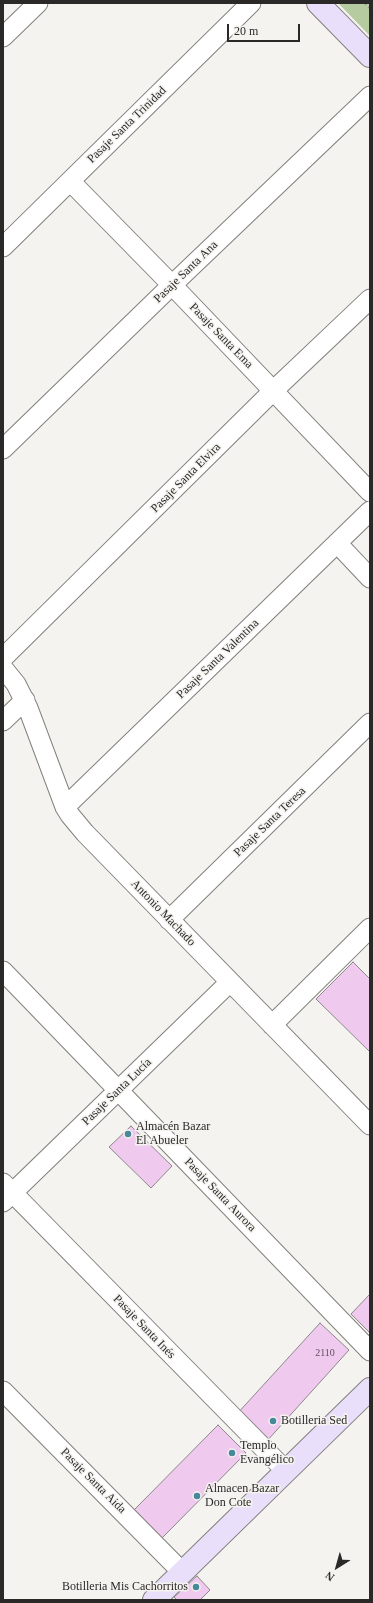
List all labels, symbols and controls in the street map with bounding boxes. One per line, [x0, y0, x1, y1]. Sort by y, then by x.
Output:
scale bar [229, 16, 302, 42]
text: 20 m [234, 24, 258, 38]
street label: Pasaje Santa Trinidad [85, 84, 169, 166]
street label: Pasaje Santa Ana [151, 238, 221, 306]
street label: Pasaje Santa Ema [186, 300, 256, 372]
street label: Pasaje Santa Elvira [148, 440, 224, 516]
street label: Pasaje Santa Valentina [174, 616, 262, 702]
street label: Pasaje Santa Teresa [231, 784, 309, 860]
street label: Antonio Machado [128, 877, 198, 949]
street label: Pasaje Santa Lucía [79, 1055, 155, 1129]
place label: Almacén Bazar El Abueler [136, 1120, 210, 1148]
marker: Almacén Bazar El Abueler [123, 1129, 133, 1139]
street label: Pasaje Santa Aurora [181, 1155, 259, 1235]
street label: Pasaje Santa Inés [110, 1292, 178, 1362]
house number: 2110 [315, 1347, 335, 1359]
place label: Botilleria Sed [281, 1414, 347, 1428]
marker: Botilleria Sed [268, 1416, 278, 1426]
place label: Templo Evangélico [240, 1439, 294, 1467]
street label: Pasaje Santa Aida [57, 1445, 129, 1517]
marker: Templo Evangélico [227, 1448, 237, 1458]
place label: Almacen Bazar Don Cote [205, 1482, 279, 1510]
marker: Almacen Bazar Don Cote [192, 1491, 202, 1501]
north arrow [317, 1547, 357, 1587]
text: N [323, 1569, 337, 1584]
place label: Botilleria Mis Cachorritos [62, 1580, 188, 1594]
marker: Botilleria Mis Cachorritos [191, 1582, 201, 1592]

